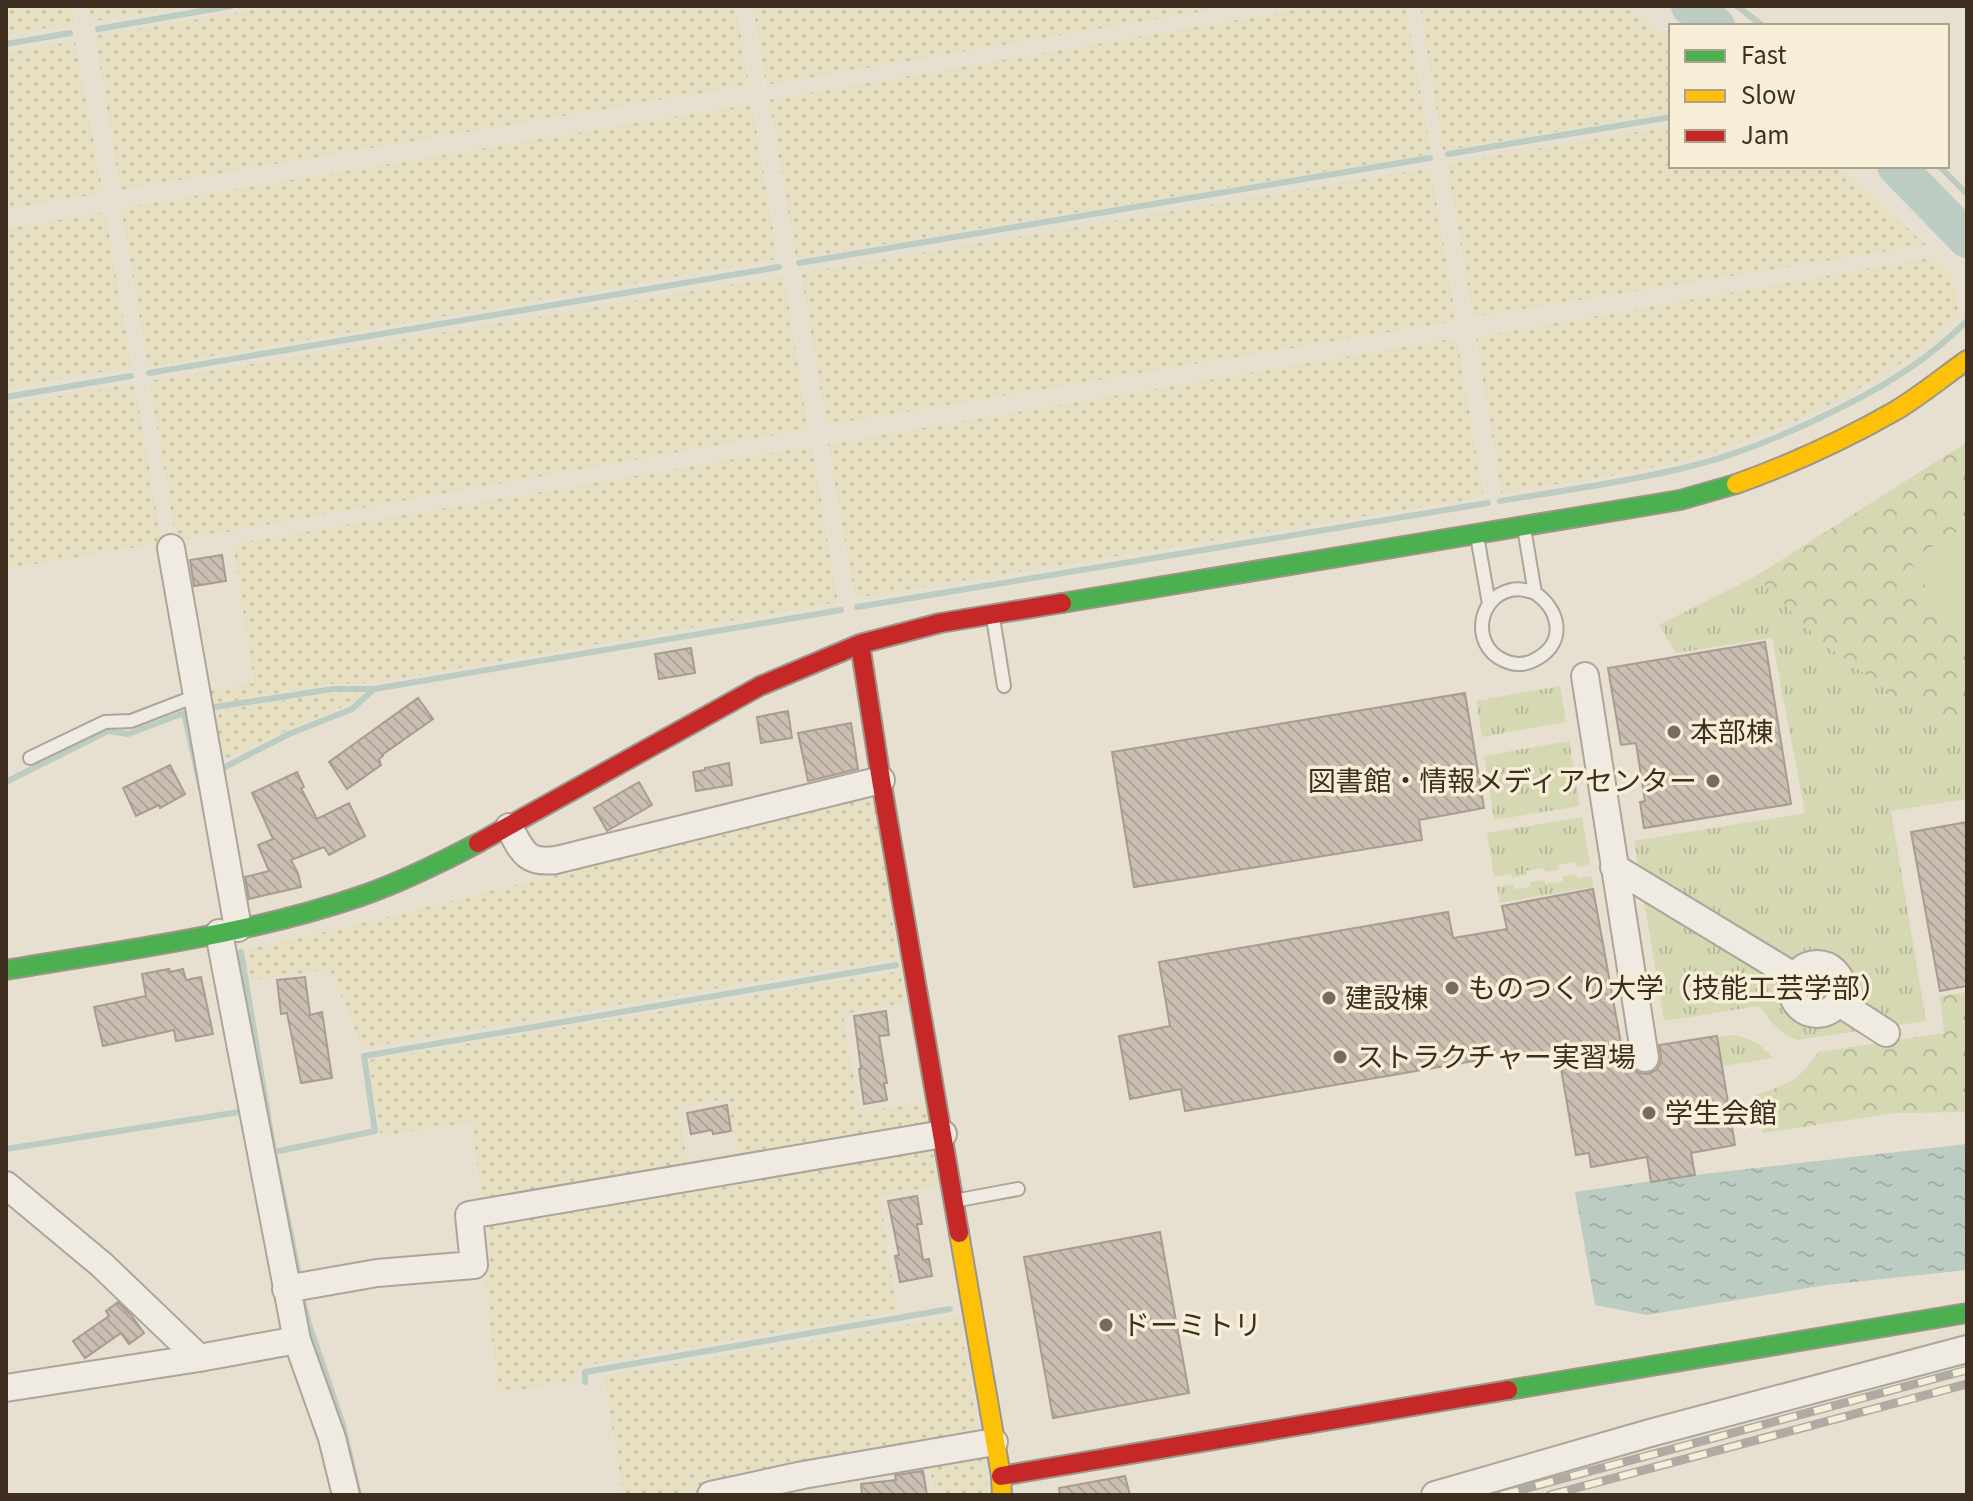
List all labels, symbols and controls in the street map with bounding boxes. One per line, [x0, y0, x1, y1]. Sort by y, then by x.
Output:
legend [1669, 24, 1949, 168]
text: Fast [1741, 36, 1786, 71]
text: Slow [1741, 76, 1796, 111]
text: Jam [1741, 116, 1790, 151]
place label: 本部棟 [1690, 710, 1774, 750]
marker: 本部棟 [1665, 723, 1683, 741]
place label: 図書館・情報メディアセンター [1308, 759, 1697, 799]
marker: 図書館・情報メディアセンター [1704, 772, 1722, 790]
place label: ものつくり大学（技能工芸学部） [1468, 966, 1888, 1006]
place label: 建設棟 [1345, 976, 1429, 1016]
marker: ものつくり大学（技能工芸学部） [1443, 979, 1461, 997]
marker: 建設棟 [1320, 989, 1338, 1007]
place label: ストラクチャー実習場 [1356, 1035, 1636, 1075]
marker: ストラクチャー実習場 [1331, 1048, 1349, 1066]
place label: 学生会館 [1665, 1091, 1777, 1131]
marker: 学生会館 [1640, 1104, 1658, 1122]
place label: ドーミトリ [1122, 1303, 1262, 1343]
marker: ドーミトリ [1097, 1316, 1115, 1334]

